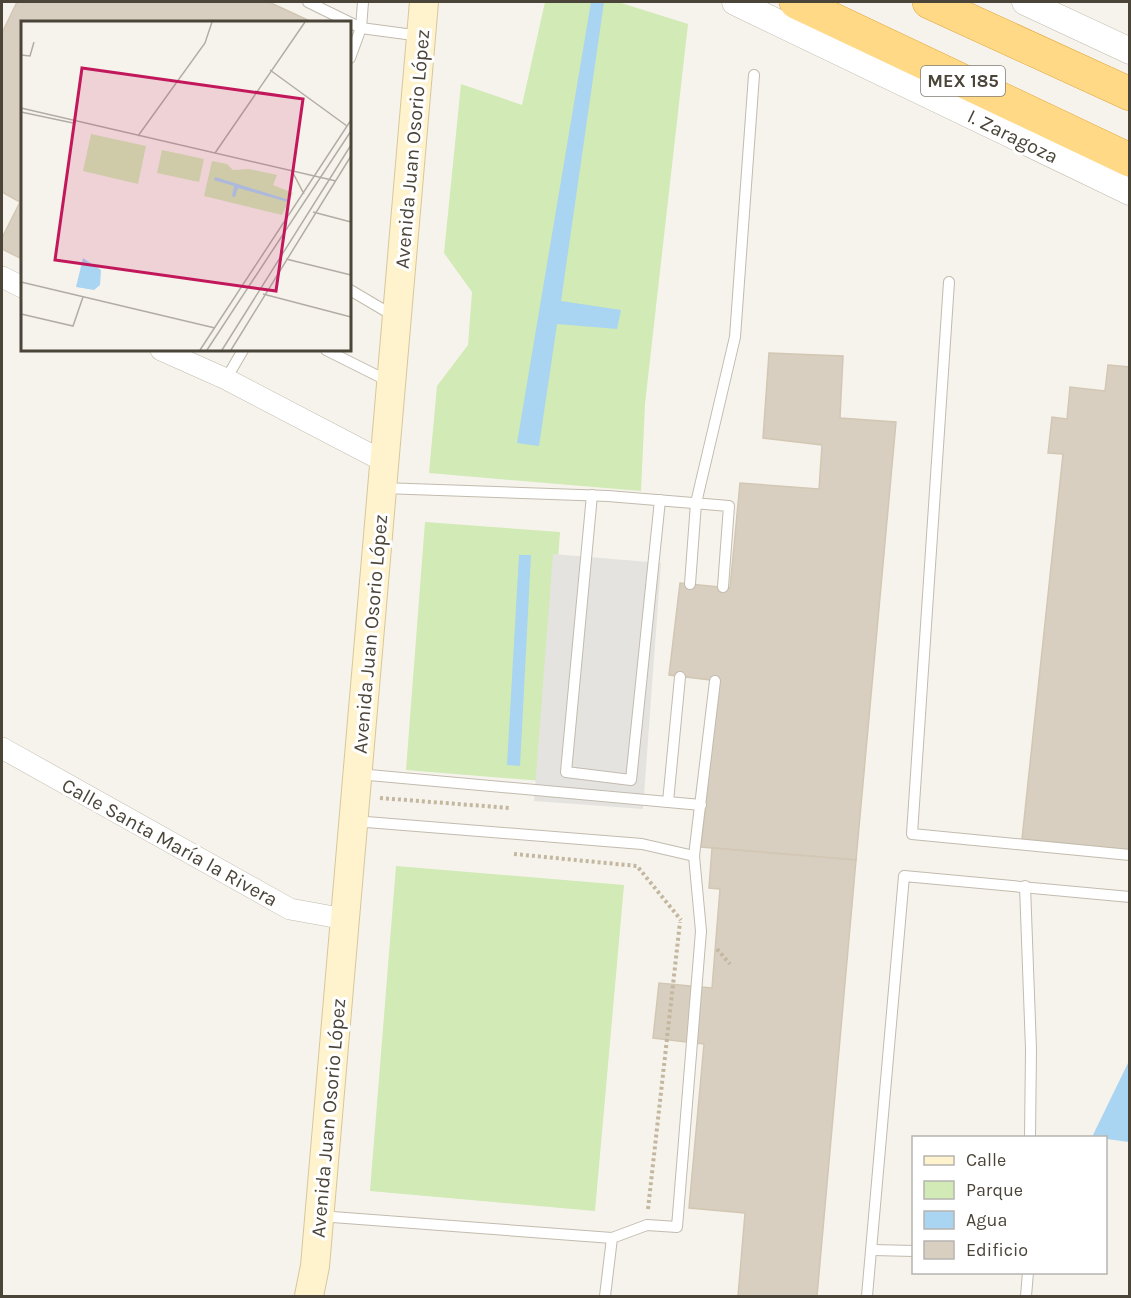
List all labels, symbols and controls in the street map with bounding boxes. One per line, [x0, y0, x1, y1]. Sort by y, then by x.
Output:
inset map [21, 21, 351, 351]
street label: Avenida Juan Osorio López [391, 29, 434, 270]
road number: MEX 185 [921, 66, 1005, 96]
street label: I. Zaragoza [964, 105, 1062, 168]
street label: Avenida Juan Osorio López [349, 514, 392, 755]
street label: Calle Santa María la Rivera [58, 773, 282, 911]
street label: Avenida Juan Osorio López [307, 998, 350, 1239]
legend [912, 1136, 1107, 1274]
text: Calle [966, 1149, 1006, 1171]
text: Parque [966, 1179, 1023, 1201]
text: Agua [966, 1209, 1007, 1231]
text: Edificio [966, 1239, 1028, 1261]

